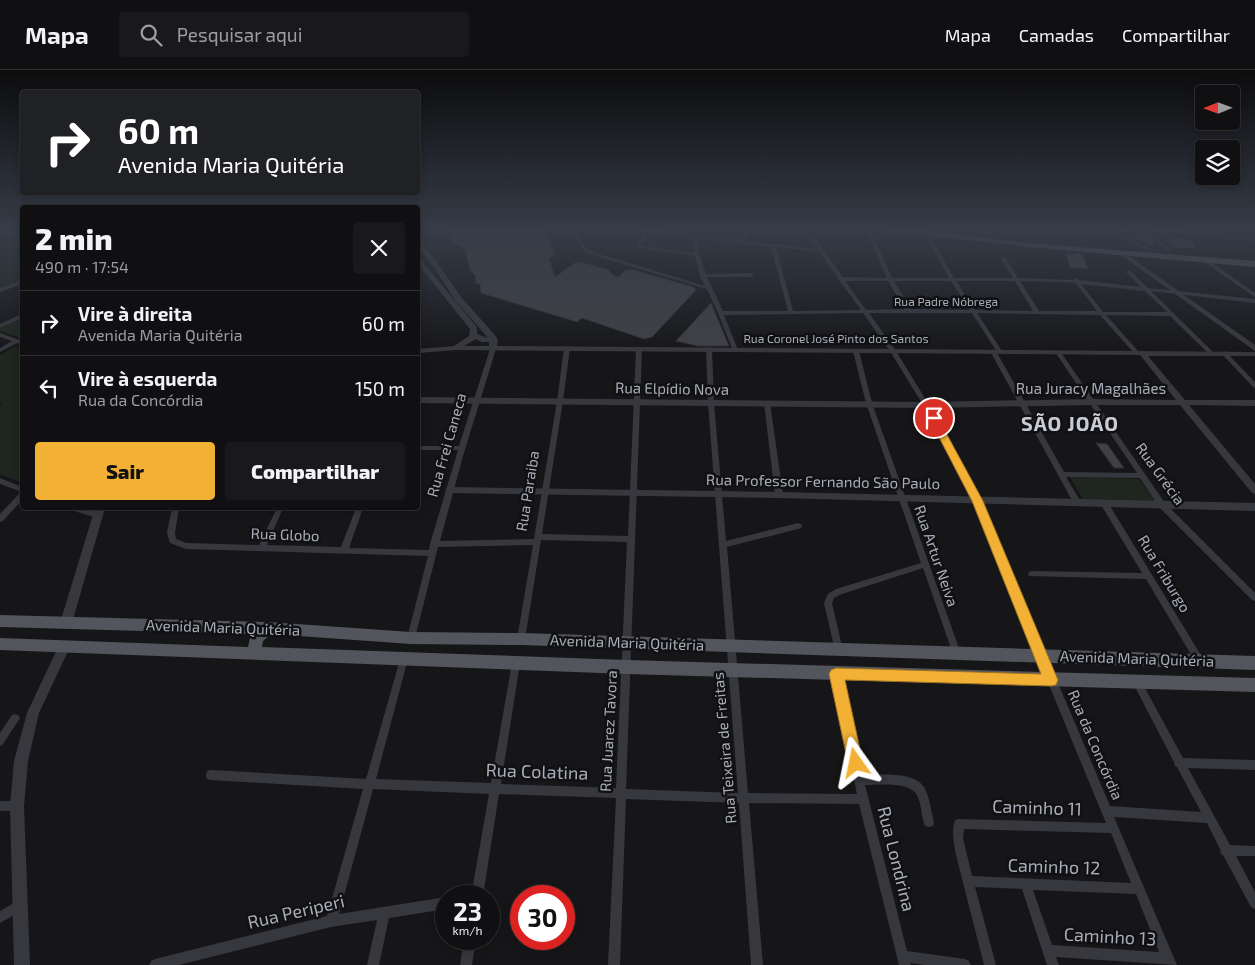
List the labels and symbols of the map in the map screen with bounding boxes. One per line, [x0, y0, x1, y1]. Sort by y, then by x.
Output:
north arrow [1195, 85, 1240, 130]
street label: Rua Padre Nóbrega [894, 294, 998, 308]
street label: Rua Coronel José Pinto dos Santos [743, 331, 929, 345]
street label: Rua Elpídio Nova [615, 378, 729, 398]
street label: Rua Juracy Magalhães [1016, 379, 1166, 397]
street label: Rua Frei Caneca [423, 391, 469, 499]
pin [913, 397, 955, 439]
district label: SÃO JOÃO [1021, 411, 1119, 435]
street label: Rua Grécia [1132, 439, 1189, 508]
street label: Rua Paraiba [512, 449, 542, 532]
street label: Rua Professor Fernando São Paulo [706, 470, 940, 492]
street label: Rua Artur Neiva [911, 503, 963, 609]
street label: Rua Globo [250, 524, 320, 544]
street label: Rua Friburgo [1135, 532, 1195, 615]
street label: Avenida Maria Quitéria [146, 615, 300, 640]
street label: Avenida Maria Quitéria [550, 630, 704, 655]
street label: Avenida Maria Quitéria [1060, 646, 1214, 671]
street label: Rua Juarez Tavora [596, 670, 620, 792]
street label: Rua Teixeira de Freitas [708, 672, 740, 825]
street label: Rua da Concórdia [1065, 687, 1127, 802]
position arrow [829, 736, 881, 788]
street label: Rua Colatina [485, 758, 589, 784]
street label: Caminho 11 [992, 794, 1082, 820]
street label: Rua Londrina [873, 804, 921, 914]
street label: Caminho 12 [1007, 853, 1101, 879]
speed limit sign: 30 [510, 885, 575, 950]
street label: Rua Periperi [245, 889, 346, 933]
street label: Caminho 13 [1063, 923, 1157, 949]

